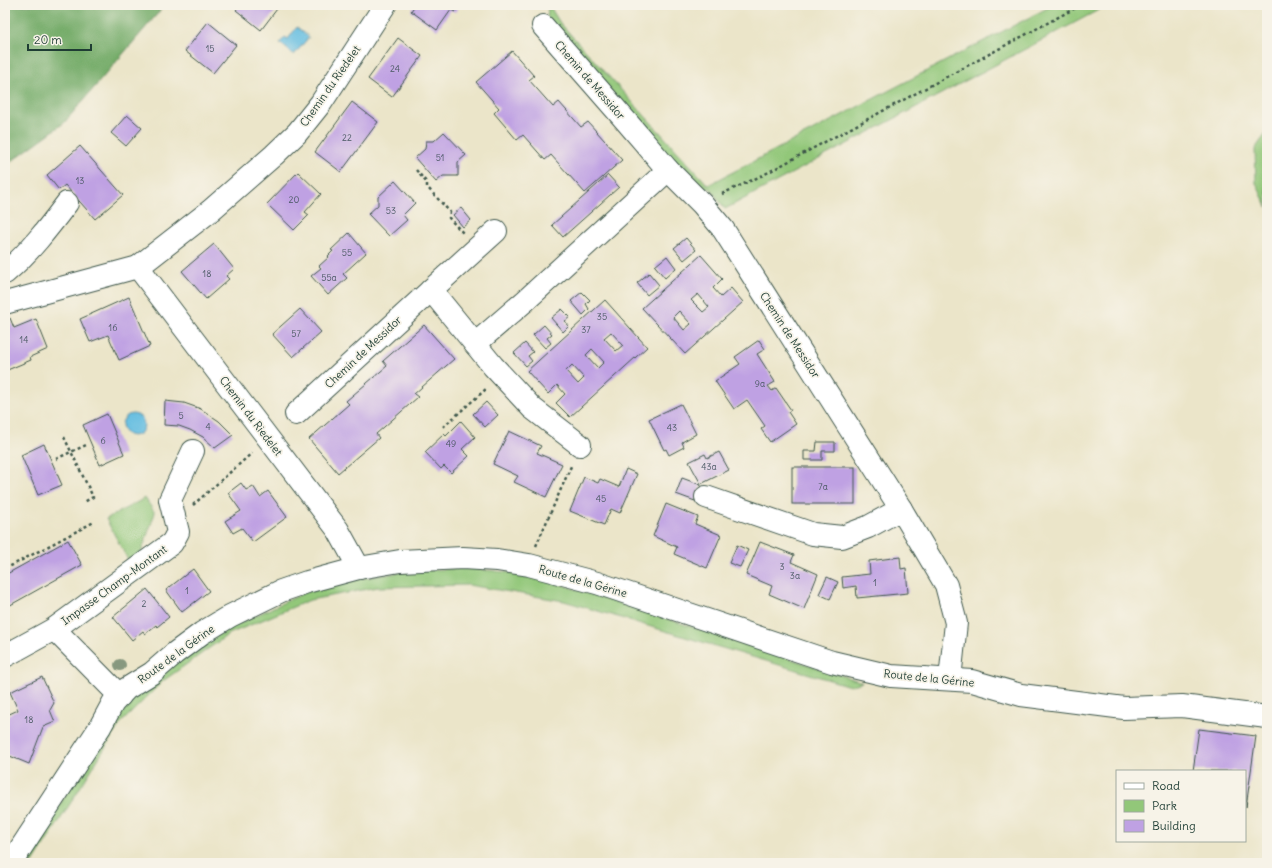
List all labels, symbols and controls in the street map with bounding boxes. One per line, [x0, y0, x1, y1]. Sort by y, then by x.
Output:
scale bar [28, 26, 91, 52]
text: 20 m [34, 32, 62, 47]
street label: Chemin de Messidor [552, 38, 628, 123]
street label: Chemin du Riedelet [297, 42, 363, 129]
house number: 15 [206, 43, 214, 54]
house number: 24 [390, 63, 400, 74]
house number: 22 [342, 132, 352, 143]
house number: 51 [436, 152, 444, 163]
house number: 13 [76, 175, 84, 186]
house number: 20 [289, 194, 300, 205]
house number: 53 [386, 205, 396, 216]
house number: 55 [342, 247, 352, 258]
house number: 18 [203, 268, 211, 279]
house number: 55a [321, 272, 337, 283]
street label: Chemin de Messidor [757, 289, 823, 381]
house number: 35 [597, 311, 607, 322]
street label: Chemin de Messidor [322, 312, 405, 391]
house number: 16 [109, 322, 117, 333]
house number: 37 [581, 324, 591, 335]
house number: 57 [291, 328, 301, 339]
house number: 14 [20, 334, 28, 345]
street label: Chemin du Riedelet [217, 373, 286, 459]
house number: 9a [755, 378, 765, 389]
house number: 5 [178, 410, 184, 421]
house number: 4 [205, 421, 211, 432]
house number: 43 [667, 422, 677, 433]
house number: 6 [100, 435, 106, 446]
house number: 49 [446, 438, 456, 449]
house number: 43a [701, 461, 717, 472]
house number: 7a [818, 481, 828, 492]
house number: 45 [596, 493, 606, 504]
street label: Impasse Champ-Montant [58, 542, 170, 628]
house number: 3 [779, 561, 785, 572]
street label: Route de la Gérine [537, 562, 629, 600]
house number: 3a [790, 570, 800, 581]
house number: 1 [873, 577, 877, 588]
house number: 1 [185, 585, 189, 596]
house number: 2 [142, 598, 147, 609]
street label: Route de la Gérine [135, 622, 217, 686]
street label: Route de la Gérine [883, 666, 975, 690]
house number: 18 [25, 714, 33, 725]
legend [1116, 770, 1246, 842]
text: Road [1152, 778, 1180, 793]
text: Park [1152, 798, 1177, 813]
text: Building [1152, 818, 1196, 833]

